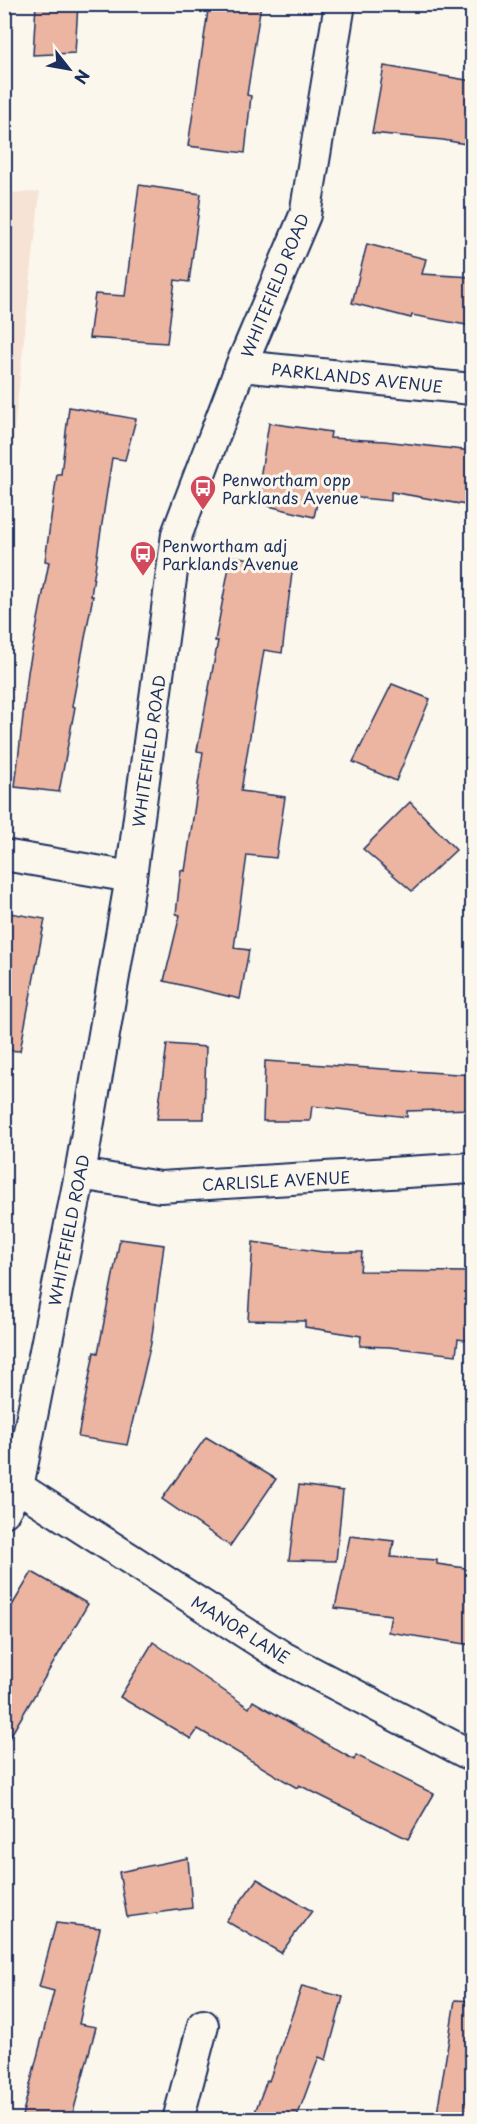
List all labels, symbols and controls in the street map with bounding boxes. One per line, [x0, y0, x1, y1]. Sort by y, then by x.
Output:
north arrow [39, 39, 99, 99]
text: N [69, 66, 96, 89]
street label: WHITEFIELD ROAD [234, 209, 314, 361]
street label: PARKLANDS AVENUE [270, 356, 444, 398]
place label: Penwortham opp Parklands Avenue [222, 467, 359, 509]
bus stop icon: Penwortham opp Parklands Avenue [188, 473, 218, 511]
place label: Penwortham adj Parklands Avenue [162, 533, 299, 575]
bus stop icon: Penwortham adj Parklands Avenue [128, 539, 158, 577]
street label: WHITEFIELD ROAD [125, 673, 171, 829]
street label: WHITEFIELD ROAD [42, 1152, 94, 1308]
street label: CARLISLE AVENUE [201, 1164, 351, 1196]
street label: MANOR LANE [187, 1589, 295, 1669]

